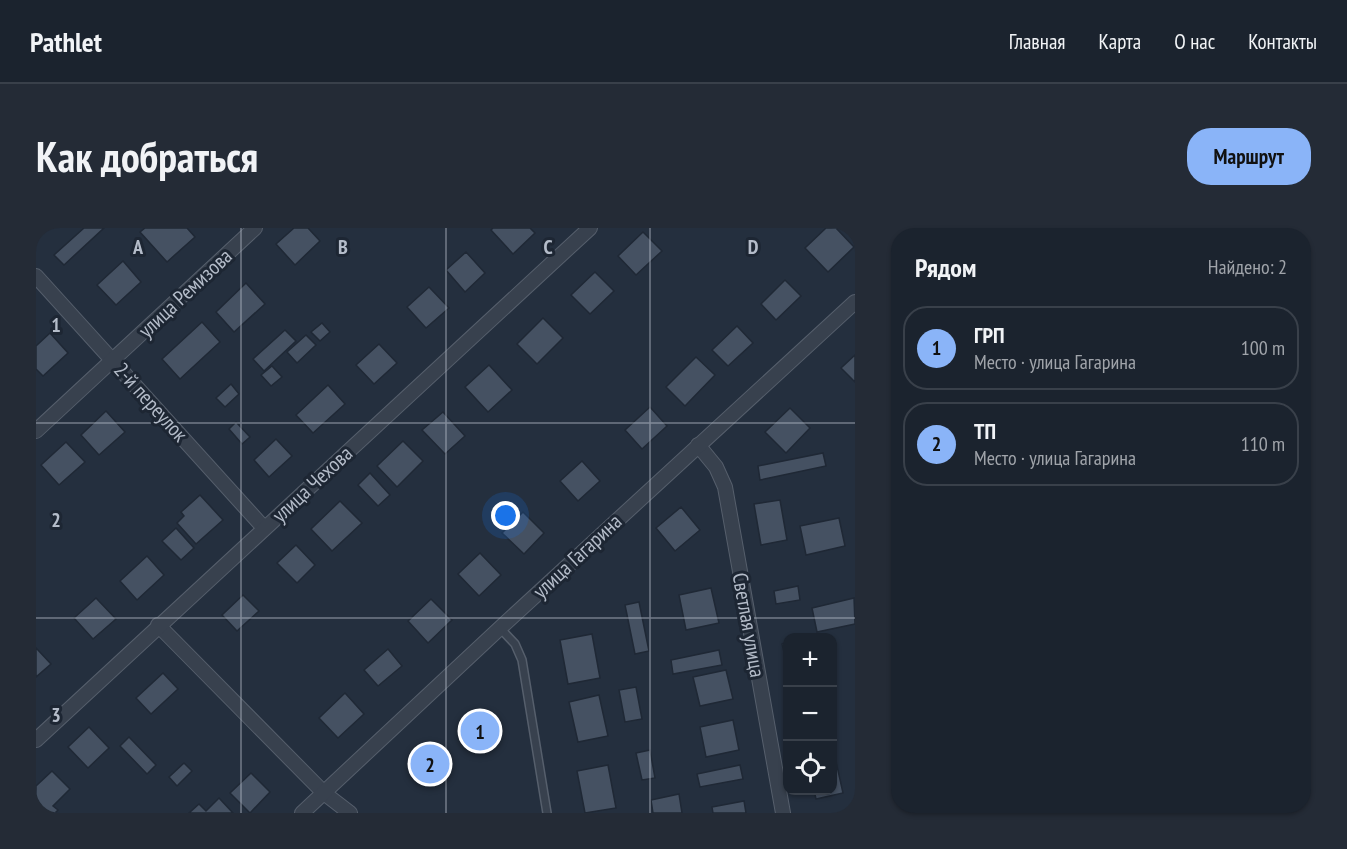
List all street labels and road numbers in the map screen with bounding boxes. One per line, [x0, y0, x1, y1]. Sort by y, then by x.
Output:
street label: улица Ремизова [132, 243, 238, 343]
street label: 2-й переулок [108, 357, 194, 447]
street label: улица Чехова [266, 440, 358, 528]
street label: улица Гагарина [527, 508, 627, 604]
street label: Светлая улица [727, 571, 771, 679]

